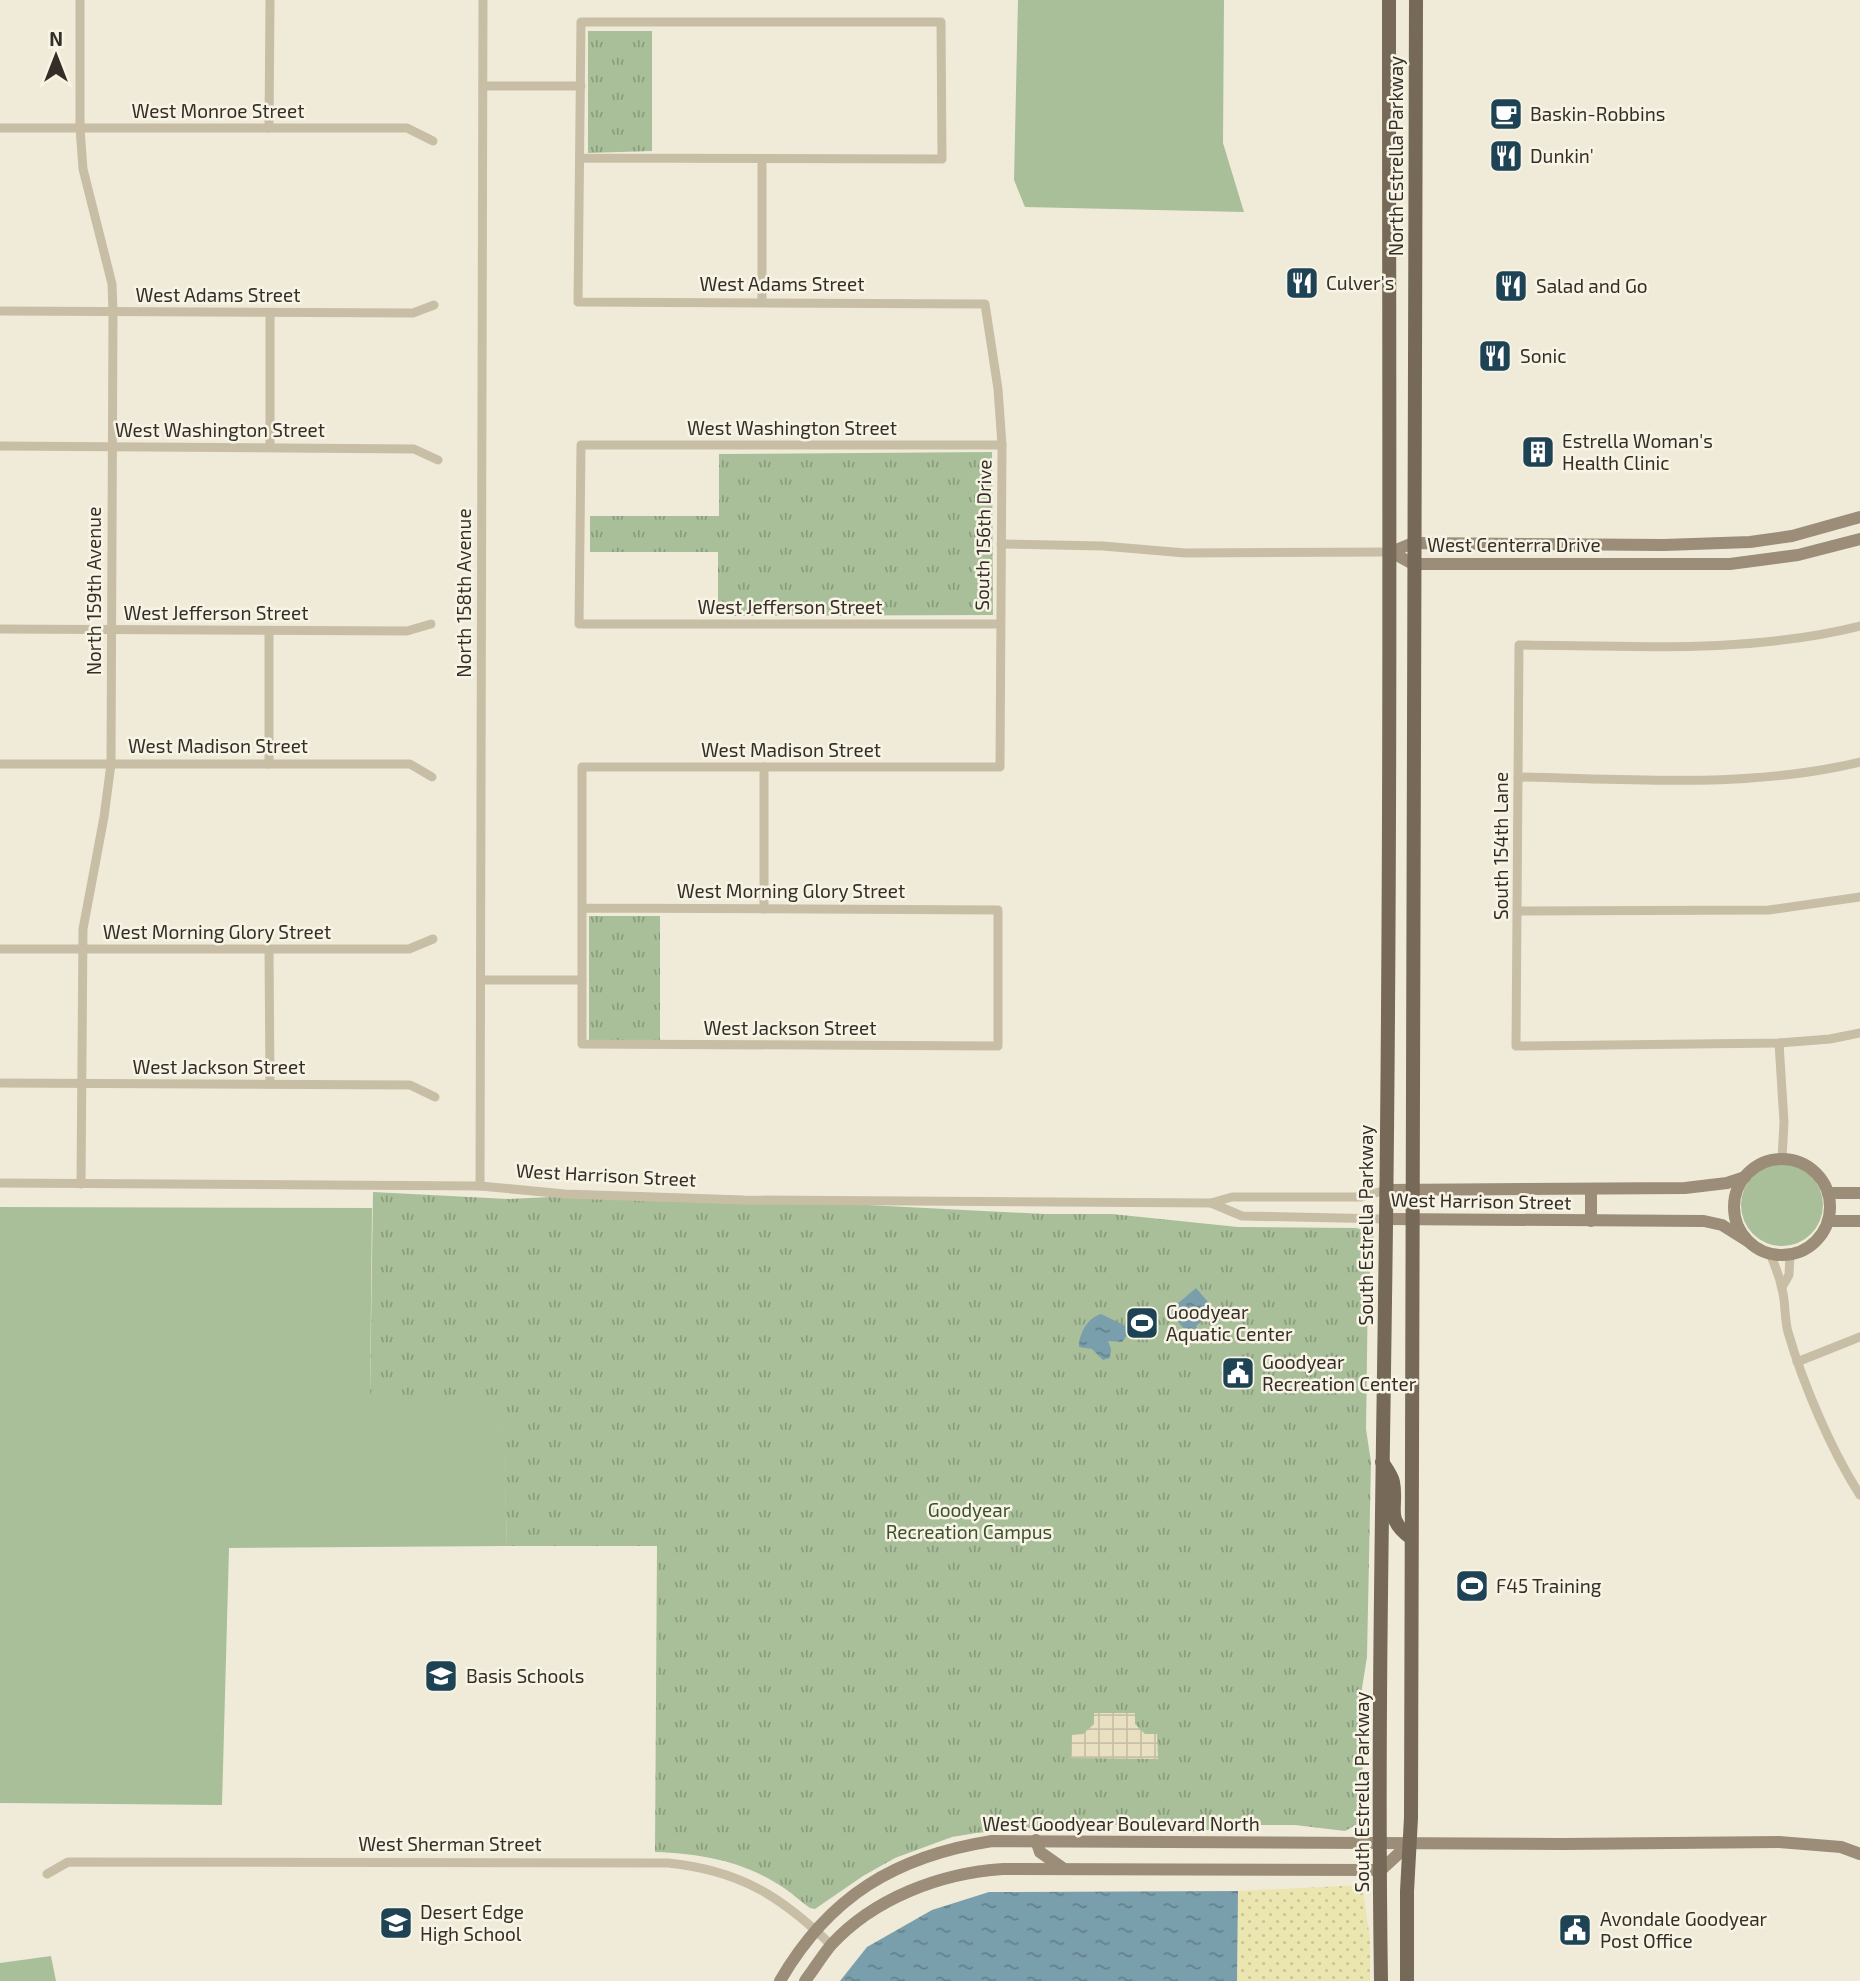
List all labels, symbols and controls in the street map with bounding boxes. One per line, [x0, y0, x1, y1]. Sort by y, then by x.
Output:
north arrow [21, 21, 91, 91]
text: N [49, 27, 63, 50]
street label: North Estrella Parkway [1384, 56, 1407, 256]
cafe icon: Baskin-Robbins [1487, 95, 1525, 133]
street label: West Monroe Street [132, 99, 304, 122]
place label: Baskin-Robbins [1530, 102, 1665, 125]
restaurant icon: Dunkin' [1487, 137, 1525, 175]
place label: Dunkin' [1530, 144, 1594, 167]
restaurant icon: Culver's [1283, 264, 1321, 302]
restaurant icon: Salad and Go [1492, 267, 1530, 305]
place label: Culver's [1326, 271, 1394, 294]
street label: West Adams Street [699, 272, 865, 295]
place label: Salad and Go [1536, 274, 1648, 297]
street label: West Adams Street [135, 283, 301, 306]
restaurant icon: Sonic [1476, 337, 1514, 375]
place label: Sonic [1520, 344, 1567, 367]
street label: West Washington Street [687, 416, 897, 439]
street label: West Washington Street [115, 418, 325, 441]
place label: Estrella Woman's Health Clinic [1562, 429, 1713, 474]
building icon: Estrella Woman's Health Clinic [1519, 433, 1557, 471]
street label: South 156th Drive [970, 459, 995, 611]
street label: North 159th Avenue [82, 507, 105, 675]
street label: North 158th Avenue [452, 508, 475, 678]
street label: West Centerra Drive [1427, 533, 1601, 556]
street label: West Jefferson Street [698, 595, 883, 618]
street label: West Jefferson Street [124, 601, 309, 624]
street label: West Madison Street [128, 734, 308, 757]
street label: West Madison Street [701, 738, 881, 761]
street label: South 154th Lane [1489, 772, 1512, 920]
street label: West Morning Glory Street [677, 879, 905, 902]
street label: West Morning Glory Street [103, 920, 331, 943]
street label: West Jackson Street [704, 1016, 877, 1039]
street label: West Jackson Street [133, 1055, 306, 1078]
street label: South Estrella Parkway [1354, 1125, 1377, 1325]
street label: West Harrison Street [515, 1158, 697, 1191]
street label: West Harrison Street [1391, 1187, 1572, 1214]
place label: Goodyear Aquatic Center [1166, 1300, 1293, 1345]
sports icon: Goodyear Aquatic Center [1123, 1304, 1161, 1342]
place label: Goodyear Recreation Center [1262, 1350, 1417, 1395]
public building icon: Goodyear Recreation Center [1219, 1354, 1257, 1392]
park label: Goodyear Recreation Campus [886, 1498, 1052, 1543]
sports icon: F45 Training [1453, 1567, 1491, 1605]
place label: F45 Training [1496, 1574, 1602, 1597]
school or university icon: Basis Schools [422, 1657, 460, 1695]
place label: Basis Schools [466, 1664, 584, 1687]
street label: South Estrella Parkway [1350, 1692, 1373, 1892]
street label: West Goodyear Boulevard North [982, 1812, 1260, 1835]
street label: West Sherman Street [358, 1832, 542, 1855]
place label: Desert Edge High School [420, 1900, 524, 1945]
school or university icon: Desert Edge High School [377, 1904, 415, 1942]
place label: Avondale Goodyear Post Office [1600, 1907, 1768, 1952]
public building icon: Avondale Goodyear Post Office [1556, 1911, 1594, 1949]

